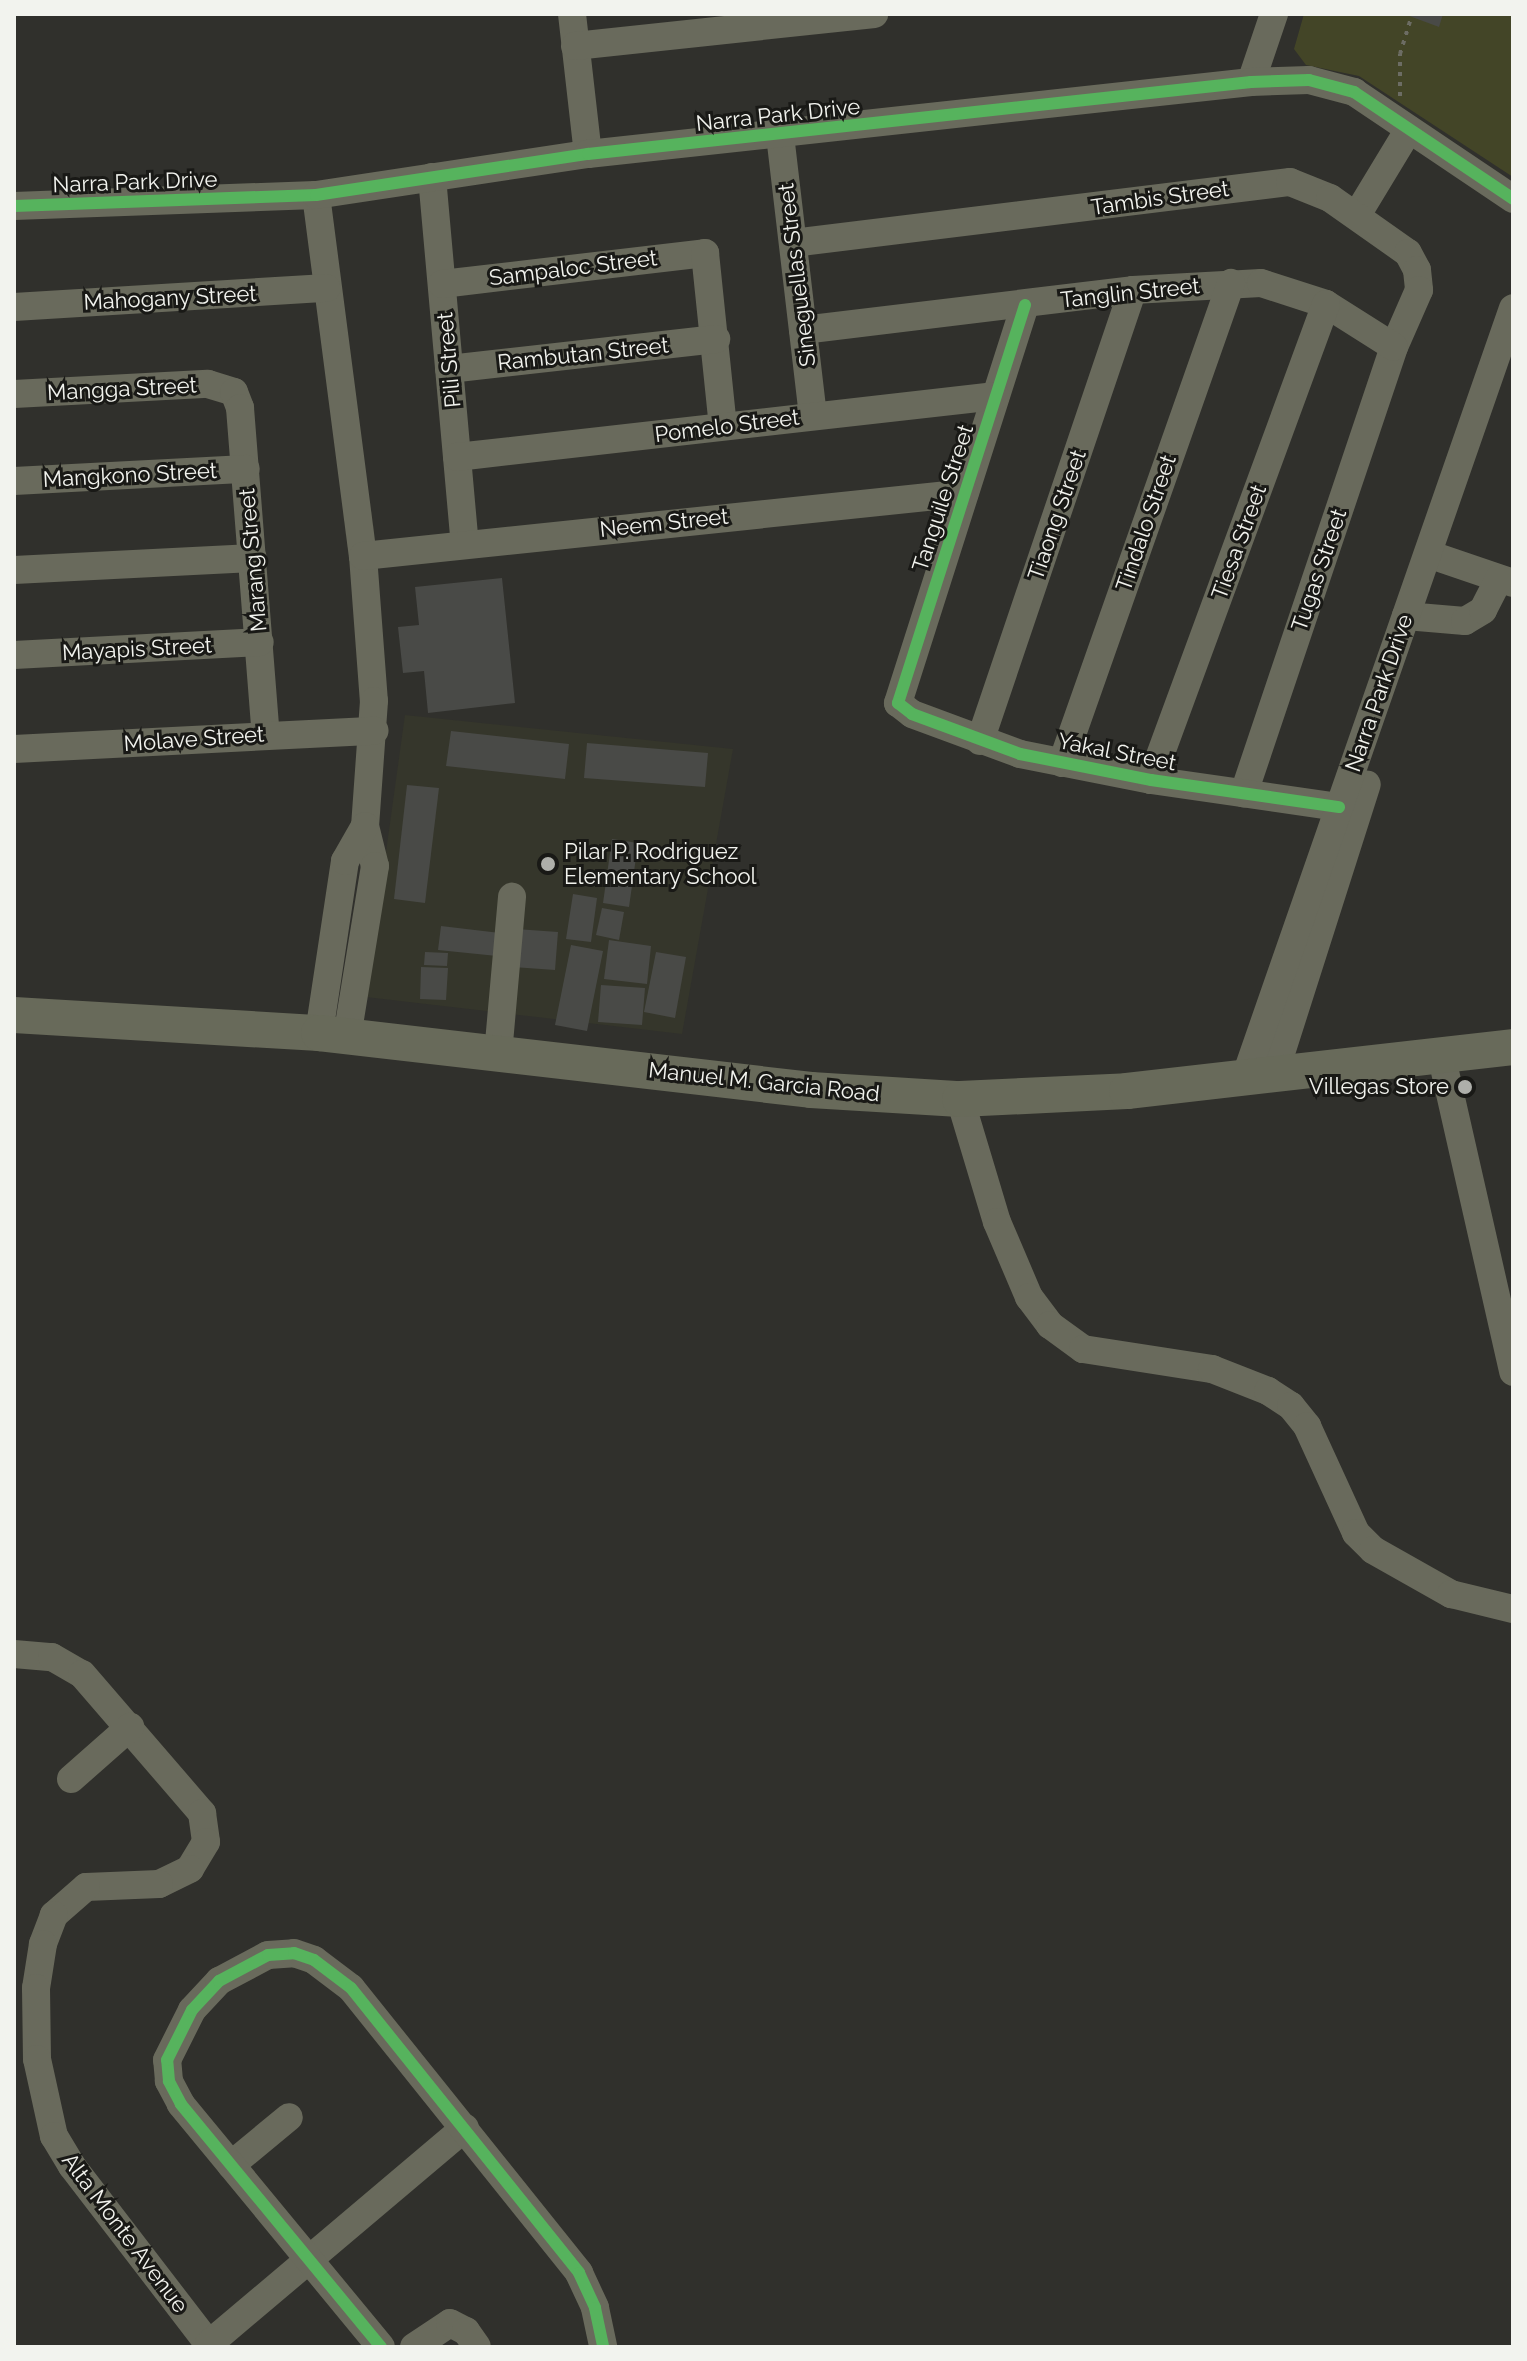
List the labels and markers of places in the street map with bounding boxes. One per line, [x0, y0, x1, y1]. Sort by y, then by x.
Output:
place label: Pilar P. Rodriguez Elementary School [564, 838, 757, 890]
marker: Pilar P. Rodriguez Elementary School [539, 855, 557, 873]
place label: Villegas Store [1309, 1074, 1449, 1100]
marker: Villegas Store [1456, 1078, 1474, 1096]

